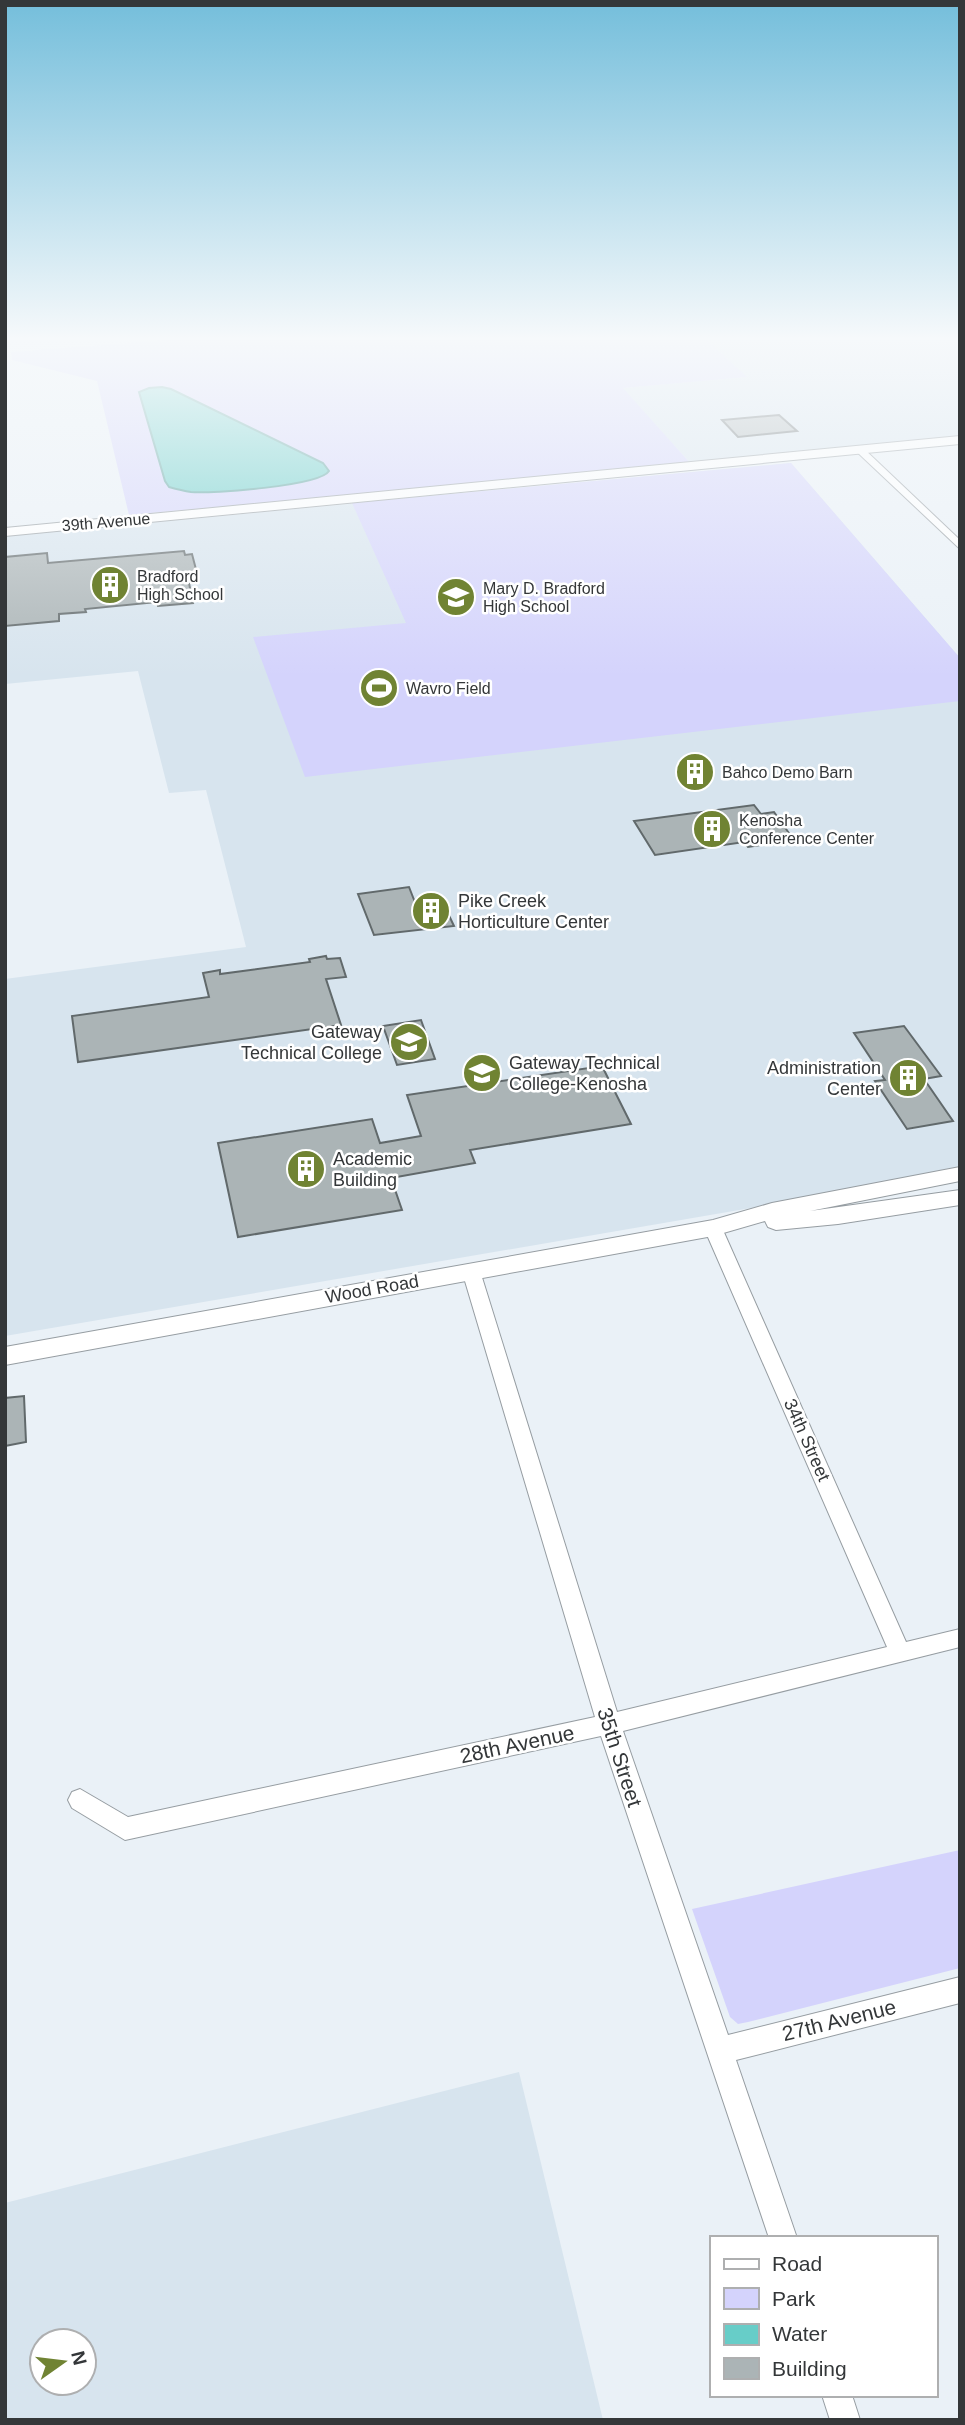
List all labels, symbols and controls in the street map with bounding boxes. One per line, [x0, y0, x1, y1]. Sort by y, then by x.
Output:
street label: 39th Avenue [61, 510, 151, 534]
building icon: Bradford High School [89, 564, 131, 606]
place label: Bradford High School [137, 568, 223, 603]
school or university icon: Mary D. Bradford High School [435, 576, 477, 618]
place label: Mary D. Bradford High School [483, 580, 605, 615]
sports icon: Wavro Field [358, 667, 400, 709]
place label: Wavro Field [406, 680, 491, 697]
building icon: Bahco Demo Barn [674, 751, 716, 793]
place label: Bahco Demo Barn [722, 764, 853, 781]
building icon: Kenosha Conference Center [691, 808, 733, 850]
place label: Kenosha Conference Center [739, 812, 875, 847]
building icon: Pike Creek Horticulture Center [410, 890, 452, 932]
place label: Pike Creek Horticulture Center [458, 891, 609, 932]
school or university icon: Gateway Technical College [388, 1021, 430, 1063]
place label: Gateway Technical College [241, 1022, 382, 1063]
school or university icon: Gateway Technical College-Kenosha [461, 1052, 503, 1094]
place label: Gateway Technical College-Kenosha [509, 1053, 660, 1094]
building icon: Administration Center [887, 1057, 929, 1099]
place label: Administration Center [767, 1058, 881, 1099]
building icon: Academic Building [285, 1148, 327, 1190]
place label: Academic Building [333, 1149, 412, 1190]
street label: Wood Road [324, 1271, 420, 1307]
street label: 34th Street [780, 1396, 834, 1484]
street label: 35th Street [593, 1705, 647, 1810]
street label: 28th Avenue [458, 1721, 576, 1767]
street label: 27th Avenue [780, 1995, 898, 2045]
legend [710, 2236, 937, 2397]
text: Road [772, 2252, 822, 2275]
text: Park [772, 2287, 816, 2310]
text: Water [772, 2322, 827, 2345]
north arrow [28, 2327, 98, 2397]
text: N [67, 2349, 91, 2367]
text: Building [772, 2357, 847, 2380]

